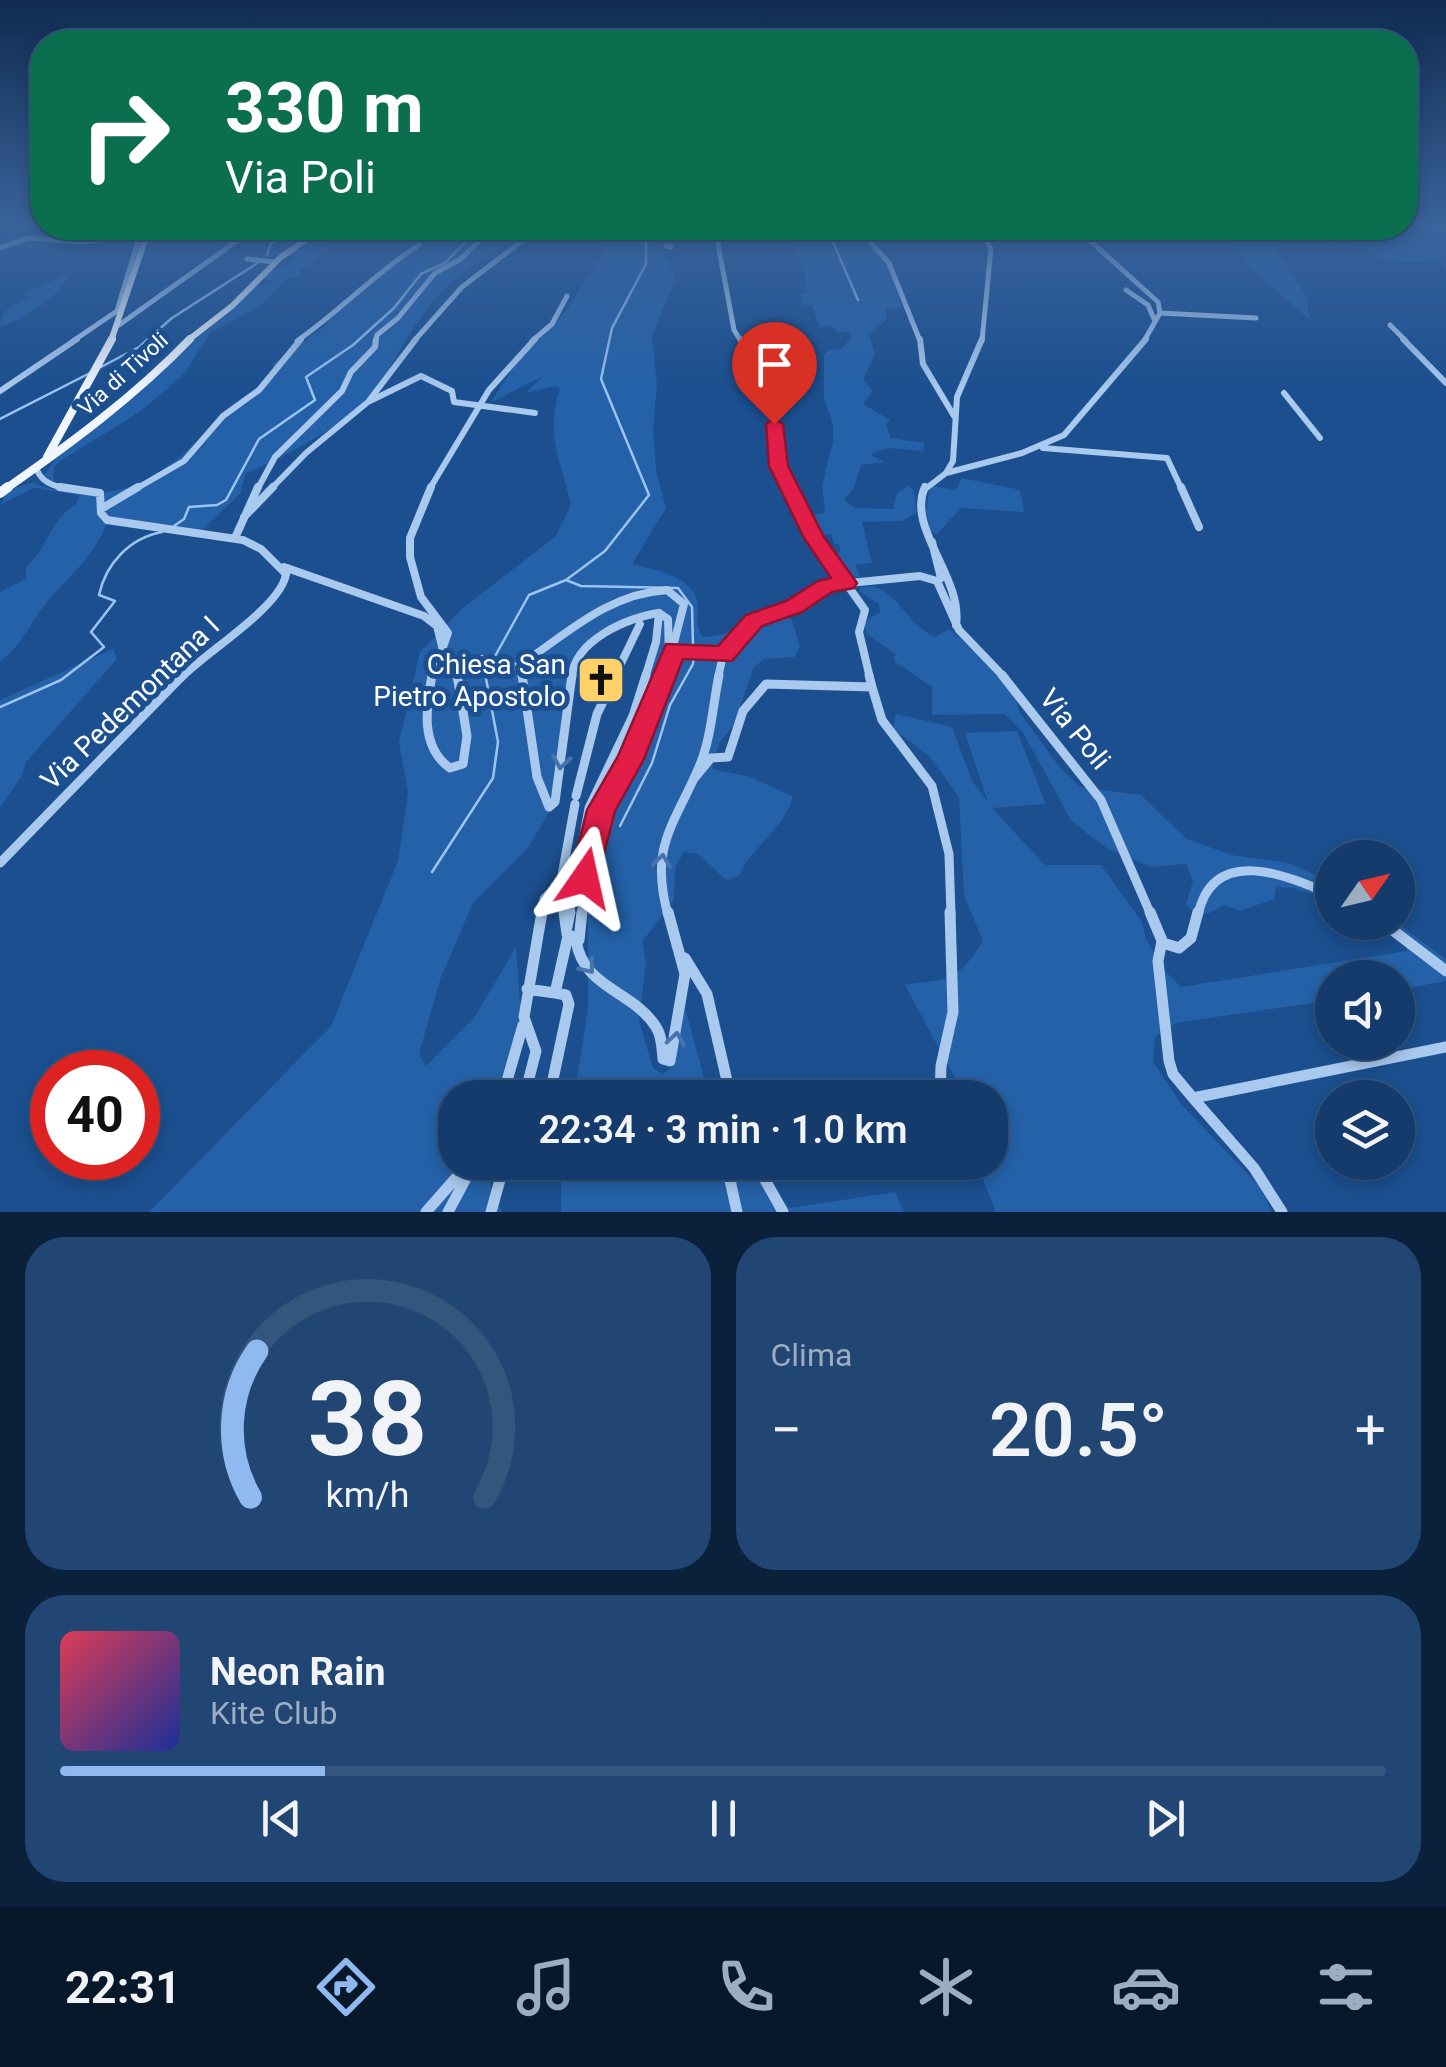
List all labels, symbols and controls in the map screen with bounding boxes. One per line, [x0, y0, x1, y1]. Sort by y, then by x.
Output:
text: 330 m [225, 67, 424, 149]
icon: right [60, 70, 190, 200]
text: Via Poli [225, 151, 376, 204]
pin [732, 322, 817, 425]
street label: Via di Tivoli [73, 327, 173, 421]
icon: arrive [747, 337, 802, 392]
street label: Via Pedemontana I [34, 609, 226, 797]
place label: Chiesa San Pietro Apostolo [373, 648, 566, 713]
church icon: Chiesa San Pietro Apostolo [575, 654, 627, 706]
street label: Via Poli [1033, 682, 1117, 776]
one-way arrow [552, 754, 573, 770]
position arrow [533, 826, 637, 930]
north arrow [1315, 840, 1415, 940]
map controls [1315, 840, 1415, 1180]
one-way arrow [651, 852, 672, 868]
one-way arrow [576, 956, 593, 974]
button: sound [1315, 960, 1415, 1060]
one-way arrow [665, 1030, 686, 1047]
speed limit sign: 40 [30, 1050, 160, 1180]
button: layers [1315, 1080, 1415, 1180]
text: 22:34 · 3 min · 1.0 km [538, 1108, 908, 1152]
text: Clima [771, 1336, 852, 1374]
text: 38 [308, 1359, 427, 1480]
text: 20.5° [989, 1386, 1168, 1474]
text: − [771, 1398, 802, 1462]
text: + [1355, 1398, 1386, 1462]
text: km/h [326, 1474, 410, 1516]
text: Neon Rain [210, 1650, 386, 1694]
text: Kite Club [210, 1694, 337, 1732]
icon: previous [254, 1791, 309, 1846]
icon: pause [696, 1791, 751, 1846]
icon: next [1138, 1791, 1193, 1846]
icon: directions [311, 1952, 381, 2022]
icon: music [511, 1952, 581, 2022]
icon: phone [711, 1952, 781, 2022]
icon: climate [911, 1952, 981, 2022]
icon: car [1111, 1952, 1181, 2022]
icon: filters [1311, 1952, 1381, 2022]
text: 22:31 [65, 1961, 181, 2014]

